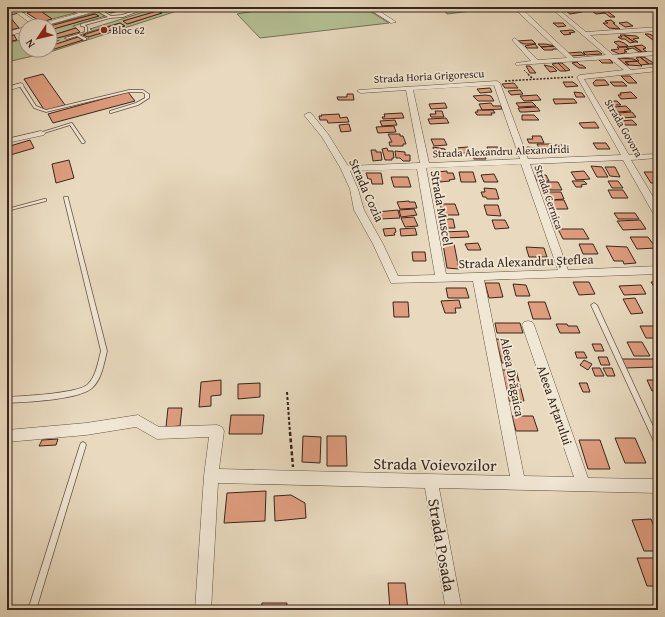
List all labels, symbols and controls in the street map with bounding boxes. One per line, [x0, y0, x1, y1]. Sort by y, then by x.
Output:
north arrow [18, 18, 58, 58]
place label: Bloc 62 [112, 22, 145, 38]
marker: Bloc 62 [99, 25, 109, 35]
text: N [21, 36, 38, 51]
street label: Strada Horia Grigorescu [373, 65, 485, 87]
street label: Strada Govora [601, 96, 648, 161]
street label: Strada Alexandru Alexandridi [432, 141, 570, 161]
street label: Strada Cozia [344, 156, 389, 226]
street label: Strada Cernica [530, 163, 568, 232]
street label: Strada Muscel [425, 169, 458, 248]
street label: Strada Alexandru Șteflea [458, 250, 595, 273]
street label: Aleea Drăgaica [496, 336, 530, 419]
street label: Aleea Arțarului [532, 363, 577, 448]
street label: Strada Voievozilor [373, 451, 497, 477]
street label: Strada Posada [422, 497, 462, 594]

